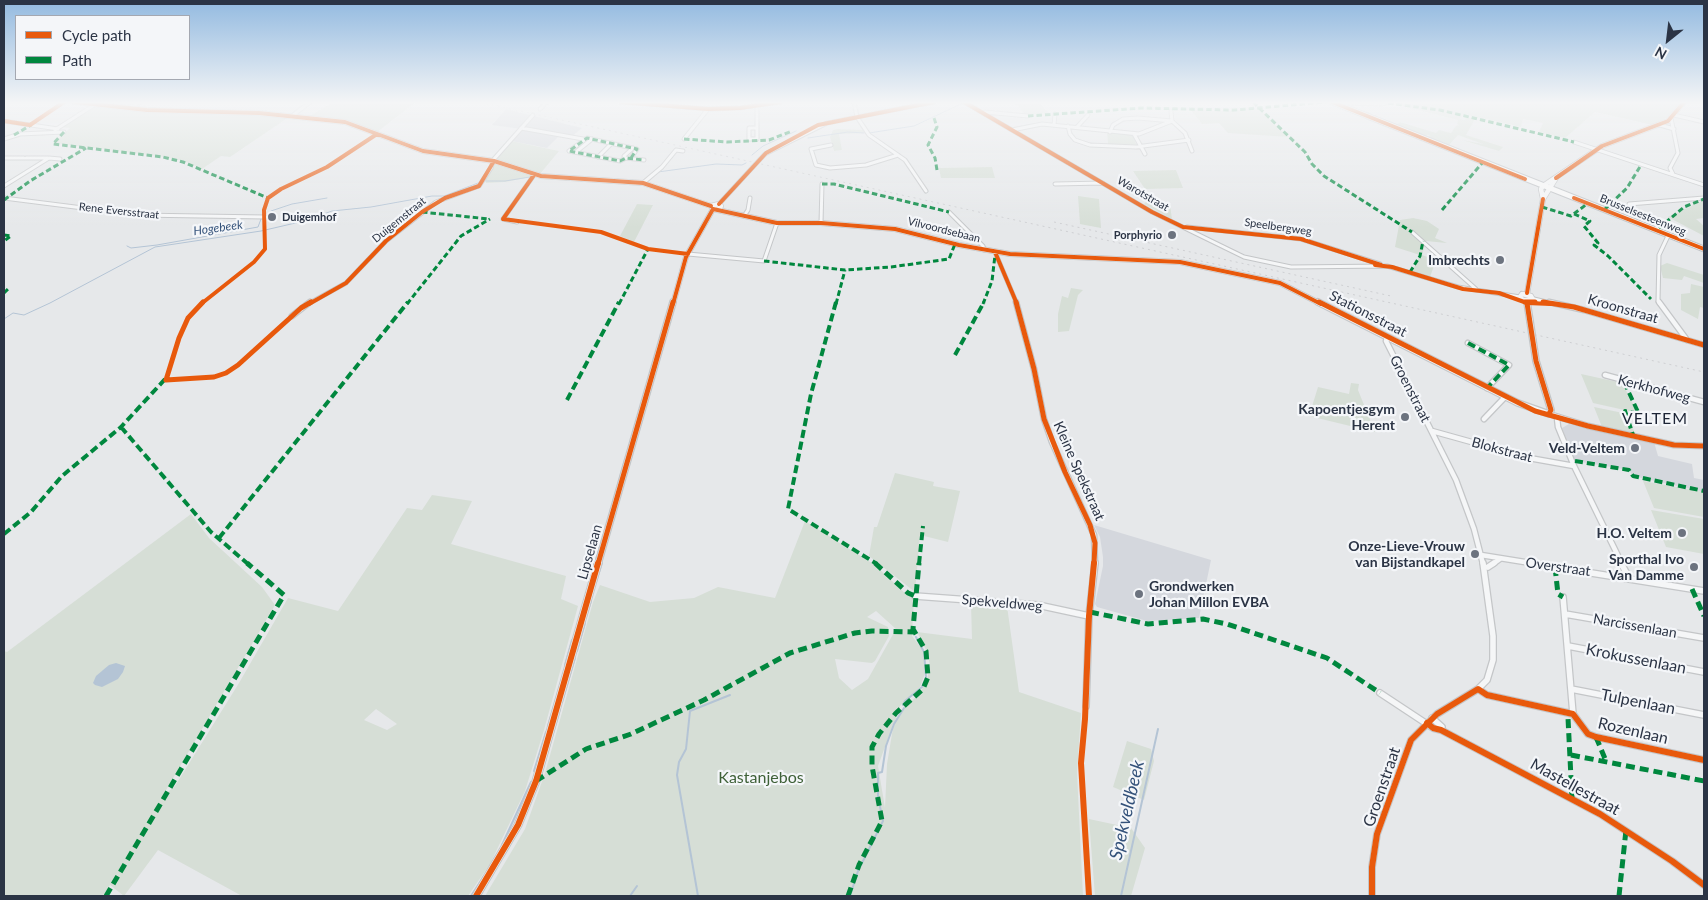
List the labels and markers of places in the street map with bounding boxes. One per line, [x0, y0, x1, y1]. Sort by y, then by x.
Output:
place label: Duigemhof [282, 210, 336, 224]
marker: Duigemhof [266, 211, 278, 223]
place label: Porphyrio [1114, 228, 1162, 242]
marker: Porphyrio [1166, 229, 1178, 241]
place label: Imbrechts [1428, 252, 1490, 268]
marker: Imbrechts [1494, 254, 1506, 266]
place label: Kapoentjesgym Herent [1298, 401, 1395, 434]
marker: Kapoentjesgym Herent [1399, 411, 1411, 423]
place label: Veld-Veltem [1549, 440, 1625, 456]
marker: Veld-Veltem [1629, 442, 1641, 454]
place label: H.O. Veltem [1596, 525, 1672, 541]
marker: H.O. Veltem [1676, 527, 1688, 539]
place label: Onze-Lieve-Vrouw van Bijstandkapel [1348, 538, 1465, 570]
marker: Onze-Lieve-Vrouw van Bijstandkapel [1469, 548, 1481, 560]
place label: Sporthal Ivo Van Damme [1608, 551, 1684, 584]
marker: Sporthal Ivo Van Damme [1688, 561, 1700, 573]
place label: Grondwerken Johan Millon EVBA [1149, 578, 1269, 610]
marker: Grondwerken Johan Millon EVBA [1133, 588, 1145, 600]

